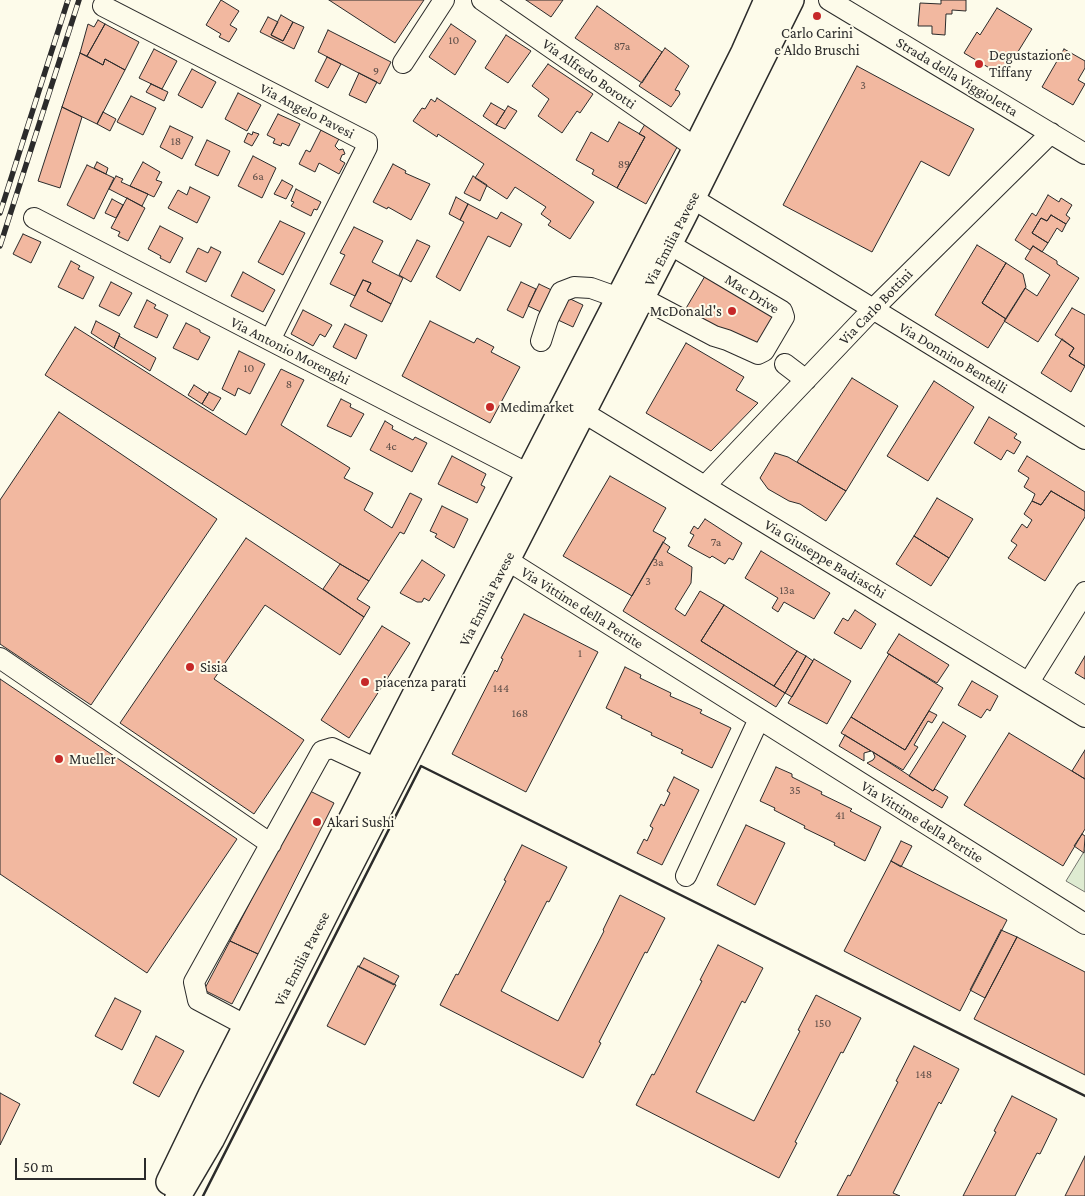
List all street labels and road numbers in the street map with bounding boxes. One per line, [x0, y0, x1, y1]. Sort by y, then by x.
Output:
street label: Strada della Viggioletta [893, 33, 1021, 121]
street label: Via Alfredo Borotti [539, 35, 639, 113]
street label: Via Angelo Pavesi [257, 79, 357, 143]
street label: Via Emilia Pavese [640, 189, 704, 289]
street label: Via Carlo Bottini [835, 265, 917, 349]
street label: Mac Drive [721, 270, 783, 318]
street label: Via Antonio Morenghi [227, 313, 353, 389]
street label: Via Donnino Bentelli [895, 318, 1011, 398]
street label: Via Giuseppe Badiaschi [761, 516, 889, 602]
street label: Via Emilia Pavese [455, 549, 519, 649]
street label: Via Vittime della Pertite [517, 563, 647, 653]
street label: Via Vittime della Pertite [857, 777, 987, 867]
street label: Via Emilia Pavese [270, 909, 334, 1009]

